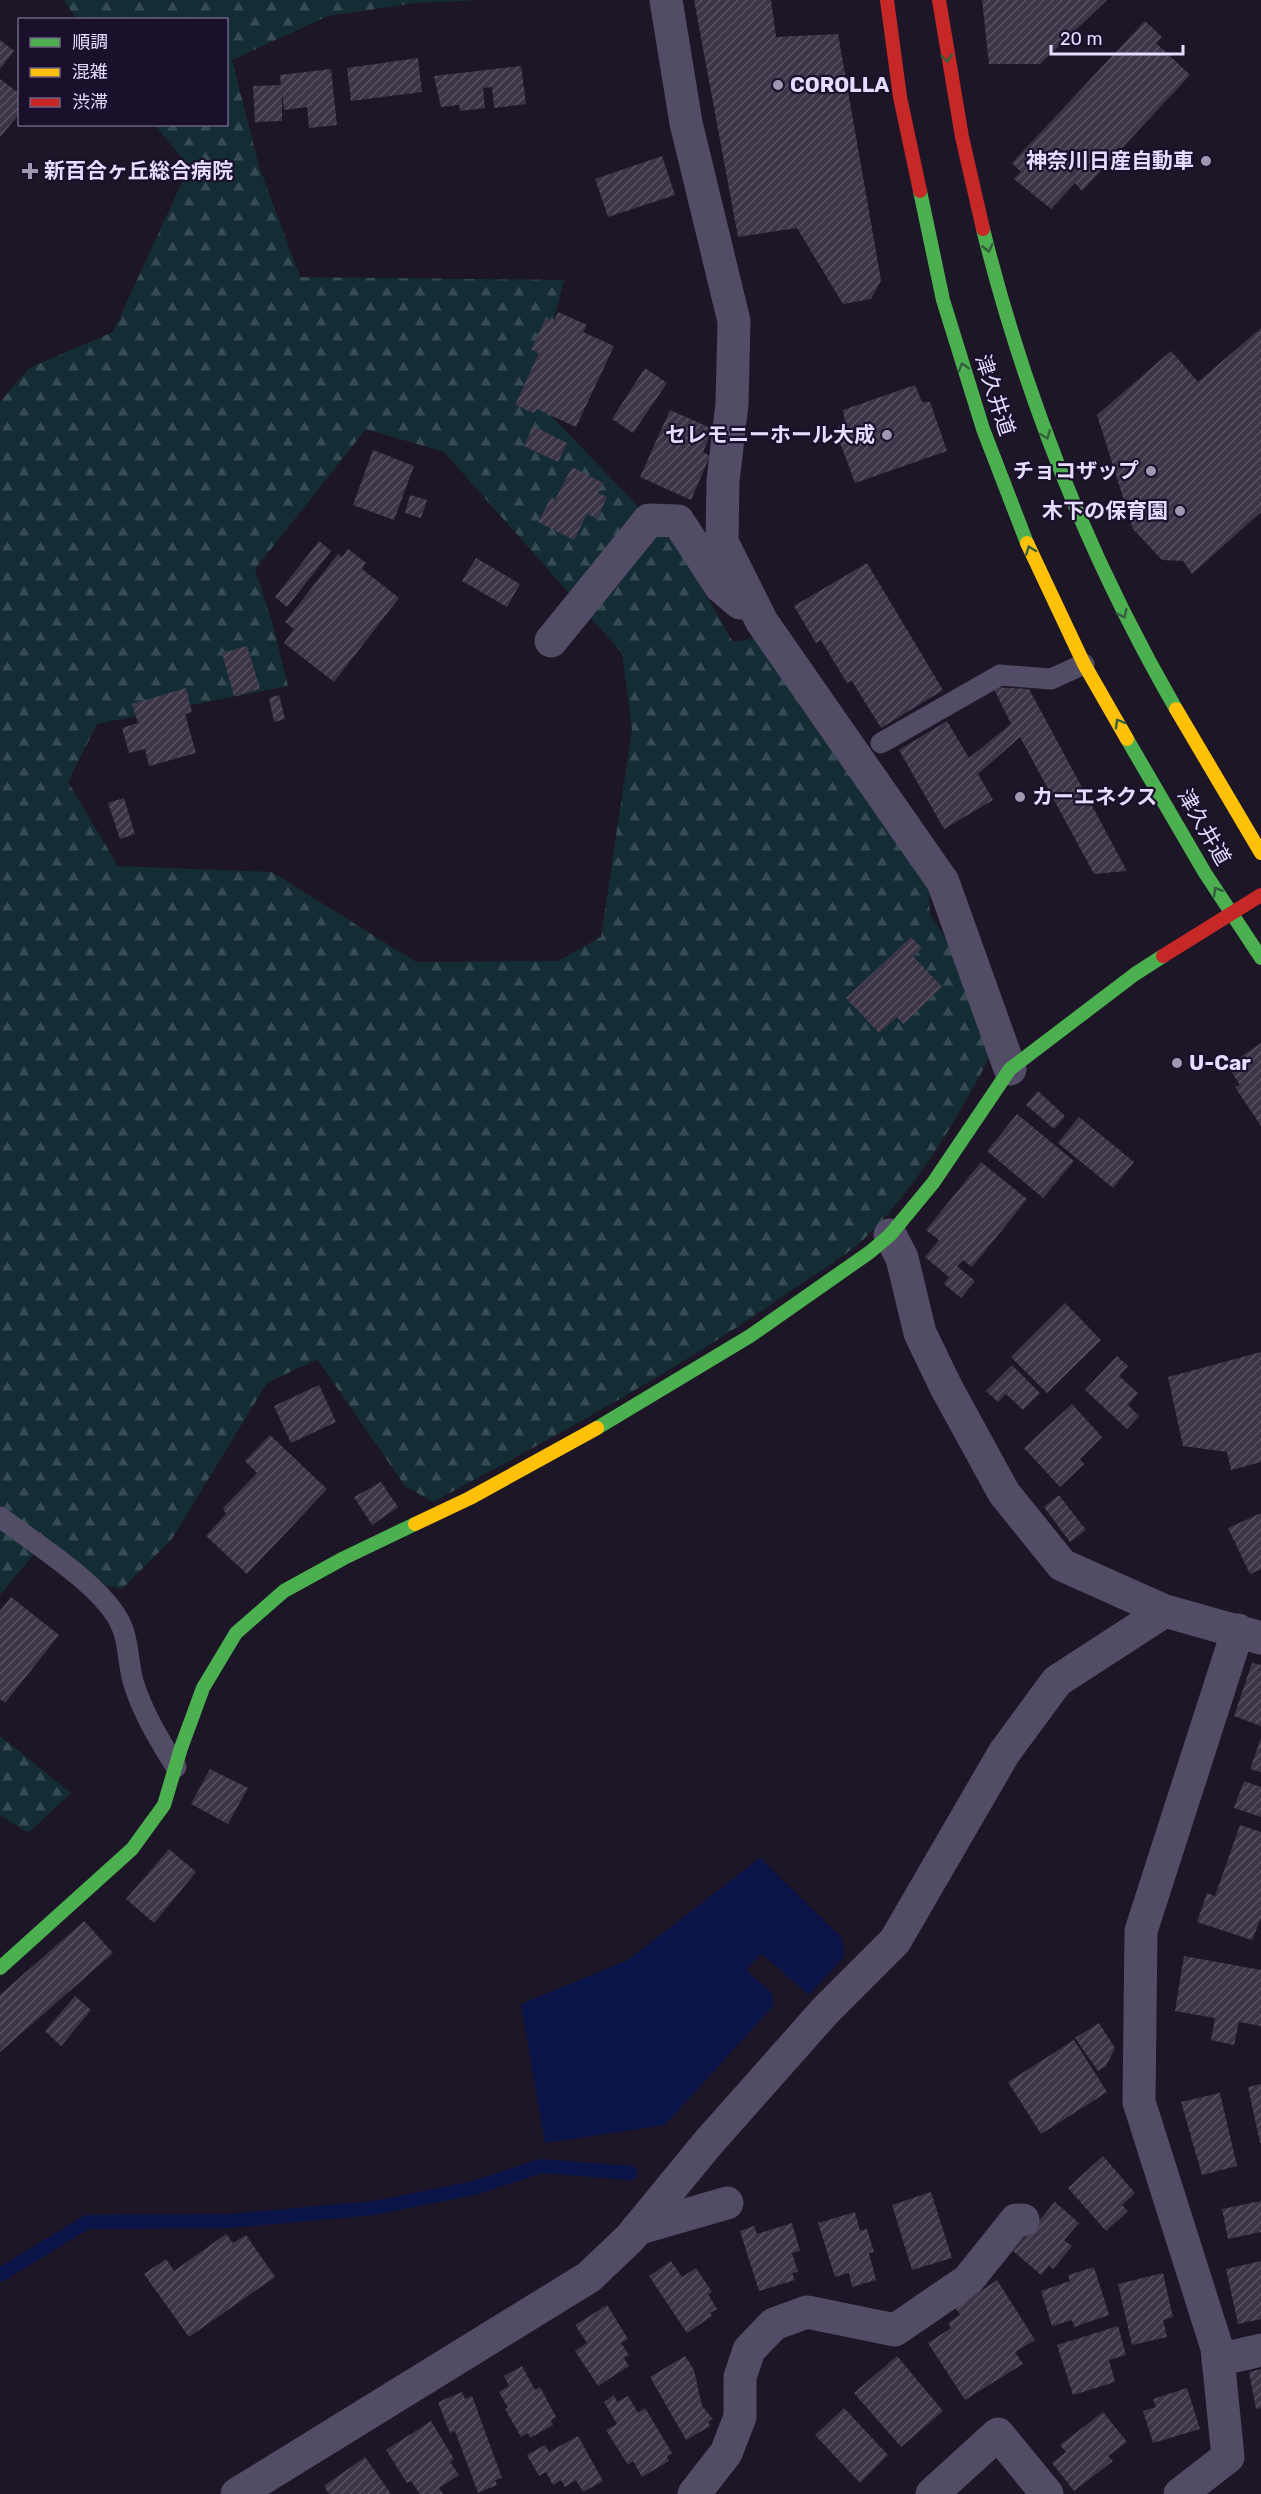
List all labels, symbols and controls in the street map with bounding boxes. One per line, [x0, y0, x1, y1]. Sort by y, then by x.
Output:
legend [18, 18, 228, 126]
scale bar [1051, 18, 1183, 56]
text: 20 m [1060, 28, 1102, 50]
text: 順調 [72, 31, 108, 53]
one-way arrow [941, 53, 953, 63]
text: 混雑 [72, 61, 108, 83]
place label: COROLLA [790, 72, 889, 97]
marker: COROLLA [771, 78, 785, 92]
text: 渋滞 [72, 91, 108, 113]
place label: 神奈川日産自動車 [1026, 148, 1194, 173]
marker: 神奈川日産自動車 [1199, 154, 1213, 168]
place label: 新百合ヶ丘総合病院 [44, 158, 233, 183]
marker: 新百合ヶ丘総合病院 [21, 162, 39, 180]
one-way arrow [981, 243, 994, 253]
street label: 津久井道 [971, 351, 1020, 439]
one-way arrow [958, 362, 970, 373]
place label: セレモニーホール大成 [665, 422, 875, 447]
marker: セレモニーホール大成 [880, 428, 894, 442]
one-way arrow [1039, 428, 1051, 439]
place label: チョコザップ [1013, 458, 1139, 483]
marker: チョコザップ [1144, 464, 1158, 478]
place label: 木下の保育園 [1042, 498, 1168, 523]
marker: 木下の保育園 [1173, 504, 1187, 518]
one-way arrow [1025, 545, 1037, 556]
one-way arrow [1115, 607, 1127, 618]
one-way arrow [1114, 719, 1126, 729]
place label: カーエネクス [1032, 784, 1157, 809]
street label: 津久井道 [1173, 784, 1236, 869]
marker: カーエネクス [1013, 790, 1027, 804]
one-way arrow [1214, 887, 1225, 898]
place label: U-Car [1189, 1050, 1251, 1075]
marker: U-Car [1170, 1056, 1184, 1070]

